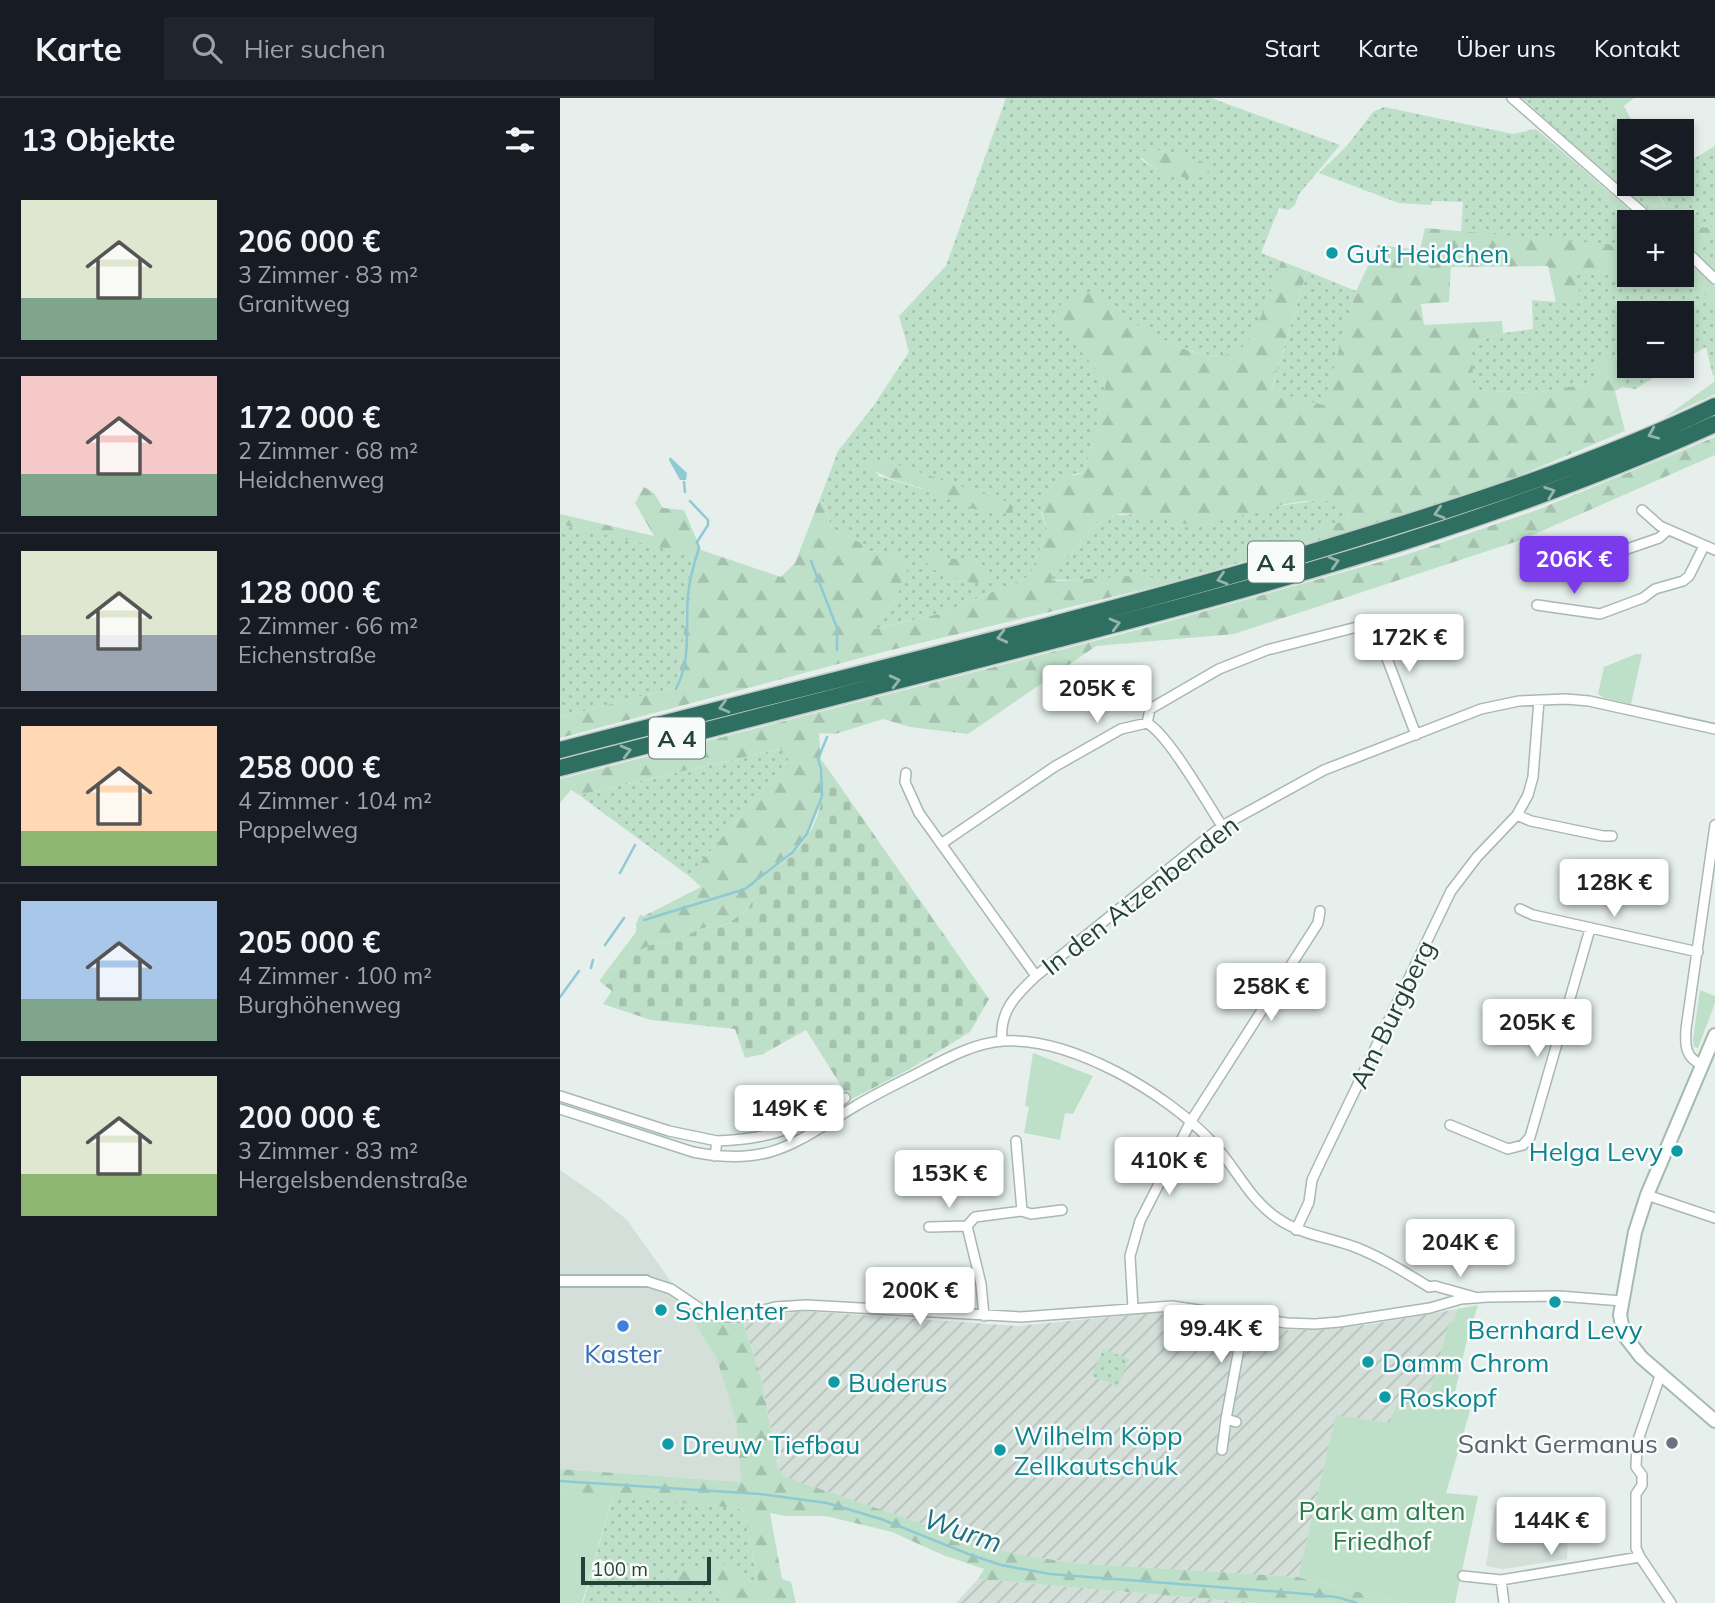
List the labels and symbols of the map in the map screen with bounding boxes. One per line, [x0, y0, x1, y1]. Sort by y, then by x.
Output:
place label: Gut Heidchen [1346, 237, 1509, 270]
marker: Gut Heidchen [1324, 245, 1340, 261]
one-way arrow [1647, 426, 1659, 440]
one-way arrow [1544, 486, 1556, 500]
one-way arrow [1434, 505, 1446, 520]
pin: 206K € [1517, 536, 1631, 596]
road number: A 4 [1248, 542, 1304, 583]
one-way arrow [1328, 556, 1340, 571]
one-way arrow [1216, 570, 1228, 585]
pin: 172K € [1352, 614, 1466, 674]
one-way arrow [1109, 618, 1121, 632]
one-way arrow [996, 629, 1008, 643]
pin: 205K € [1040, 666, 1154, 725]
one-way arrow [889, 675, 901, 689]
one-way arrow [718, 699, 730, 713]
road number: A 4 [649, 718, 705, 758]
one-way arrow [620, 745, 632, 759]
street label: In den Atzenbenden [1035, 808, 1245, 982]
pin: 128K € [1557, 860, 1671, 919]
street label: Am Burgberg [1342, 934, 1442, 1094]
pin: 258K € [1214, 964, 1328, 1023]
pin: 205K € [1480, 1000, 1594, 1059]
pin: 149K € [732, 1086, 846, 1145]
place label: Helga Levy [1529, 1135, 1663, 1168]
pin: 410K € [1112, 1138, 1226, 1197]
marker: Helga Levy [1669, 1143, 1685, 1159]
pin: 153K € [892, 1150, 1006, 1210]
pin: 204K € [1403, 1220, 1517, 1279]
pin: 200K € [863, 1268, 977, 1327]
place label: Schlenter [675, 1294, 788, 1327]
marker: Bernhard Levy [1547, 1294, 1563, 1310]
marker: Schlenter [653, 1302, 669, 1318]
pin: 99.4K € [1156, 1306, 1286, 1365]
place label: Bernhard Levy [1468, 1313, 1643, 1346]
marker: Kaster [615, 1318, 631, 1334]
place label: Kaster [584, 1337, 662, 1370]
place label: Damm Chrom [1382, 1346, 1549, 1379]
marker: Damm Chrom [1360, 1354, 1376, 1370]
place label: Buderus [848, 1366, 948, 1399]
marker: Buderus [826, 1374, 842, 1390]
place label: Roskopf [1399, 1381, 1498, 1414]
marker: Roskopf [1377, 1389, 1393, 1405]
place label: Wilhelm Köpp Zellkautschuk [1014, 1419, 1183, 1482]
place label: Sankt Germanus [1458, 1427, 1658, 1460]
place label: Dreuw Tiefbau [682, 1428, 860, 1461]
marker: Sankt Germanus [1664, 1435, 1680, 1451]
marker: Dreuw Tiefbau [660, 1436, 676, 1452]
marker: Wilhelm Köpp Zellkautschuk [992, 1442, 1008, 1458]
park label: Park am alten Friedhof [1299, 1494, 1465, 1557]
pin: 144K € [1494, 1498, 1608, 1557]
water label: Wurm [919, 1500, 1007, 1560]
scale bar [581, 1554, 710, 1586]

